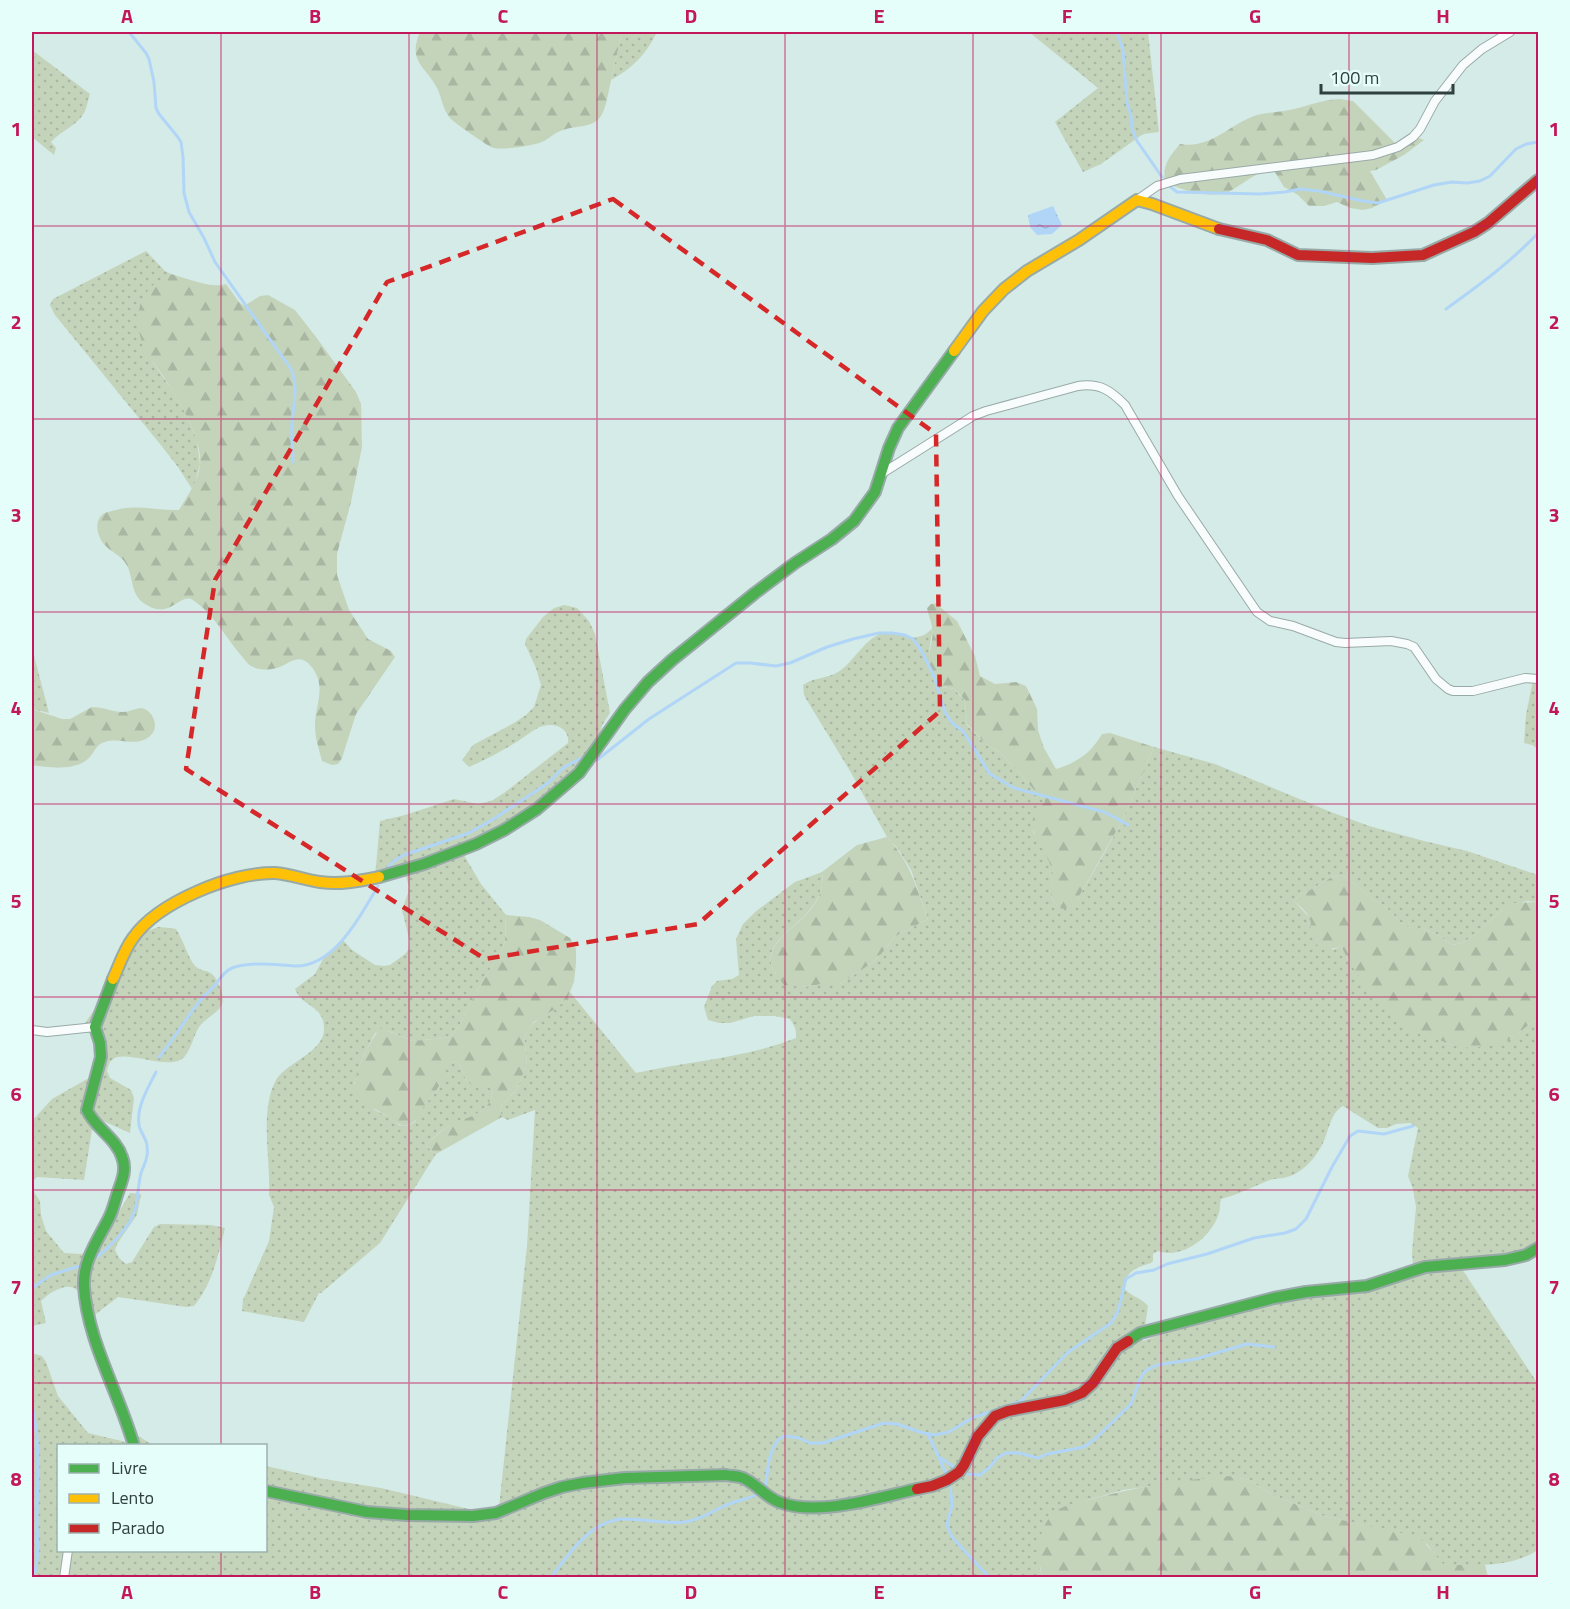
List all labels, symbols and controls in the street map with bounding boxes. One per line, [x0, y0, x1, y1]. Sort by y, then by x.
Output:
text: A [121, 0, 133, 31]
text: B [309, 0, 321, 31]
text: C [498, 0, 509, 31]
text: D [685, 0, 697, 31]
text: E [873, 0, 885, 31]
text: F [1062, 0, 1073, 31]
text: G [1249, 0, 1261, 31]
text: H [1436, 0, 1450, 31]
scale bar [1321, 57, 1453, 95]
text: 100 m [1330, 64, 1379, 91]
text: 1 [10, 113, 22, 144]
text: 1 [1548, 113, 1560, 144]
text: 2 [10, 306, 22, 337]
text: 2 [1548, 306, 1560, 337]
text: 3 [10, 499, 22, 530]
text: 3 [1548, 499, 1560, 530]
text: 4 [10, 692, 22, 723]
text: 4 [1548, 692, 1560, 723]
text: 5 [10, 885, 22, 916]
text: 5 [1548, 885, 1560, 916]
text: 6 [10, 1078, 22, 1109]
text: 6 [1548, 1078, 1560, 1109]
text: 7 [10, 1271, 22, 1302]
text: 7 [1548, 1271, 1560, 1302]
legend [57, 1444, 267, 1552]
text: Livre [111, 1454, 147, 1481]
text: 8 [10, 1463, 22, 1494]
text: 8 [1548, 1463, 1560, 1494]
text: Lento [111, 1484, 154, 1511]
text: Parado [111, 1514, 165, 1541]
text: A [121, 1576, 133, 1607]
text: B [309, 1576, 321, 1607]
text: C [498, 1576, 509, 1607]
text: D [685, 1576, 697, 1607]
text: E [873, 1576, 885, 1607]
text: F [1062, 1576, 1073, 1607]
text: G [1249, 1576, 1261, 1607]
text: H [1436, 1576, 1450, 1607]

